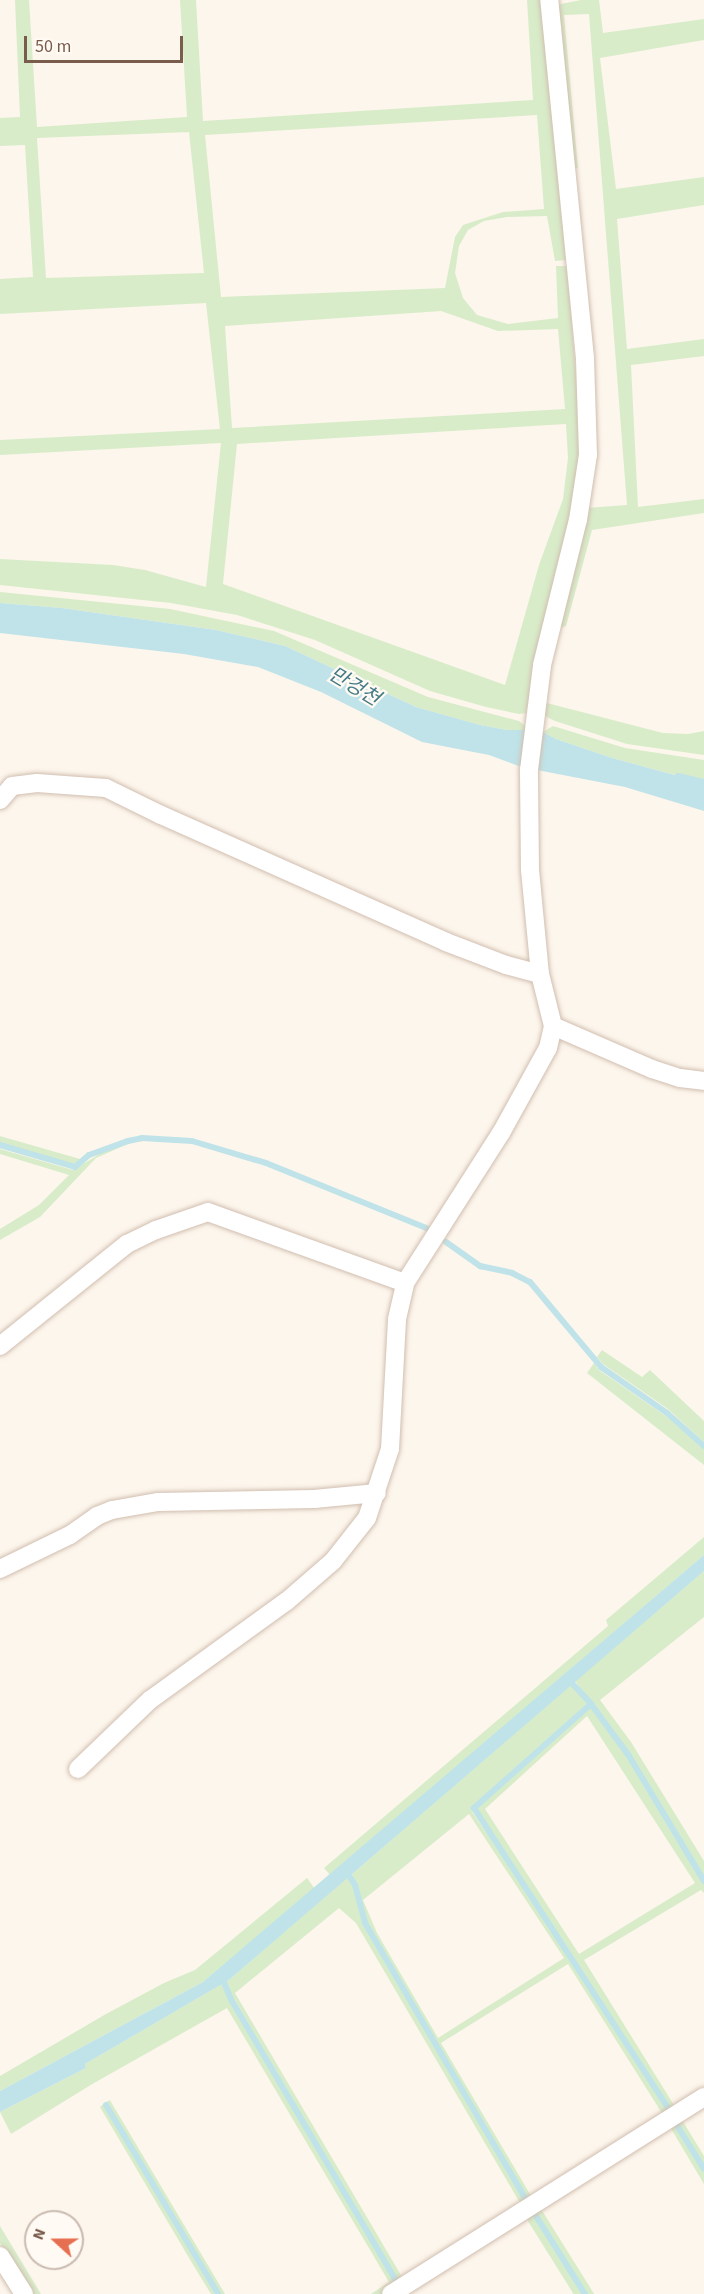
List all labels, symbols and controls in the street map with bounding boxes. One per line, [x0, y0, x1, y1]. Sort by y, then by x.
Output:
scale bar [27, 24, 186, 62]
text: 50 m [35, 34, 71, 59]
water label: 만겅천 [324, 662, 384, 712]
north arrow [24, 2210, 84, 2270]
text: N [27, 2225, 51, 2243]

